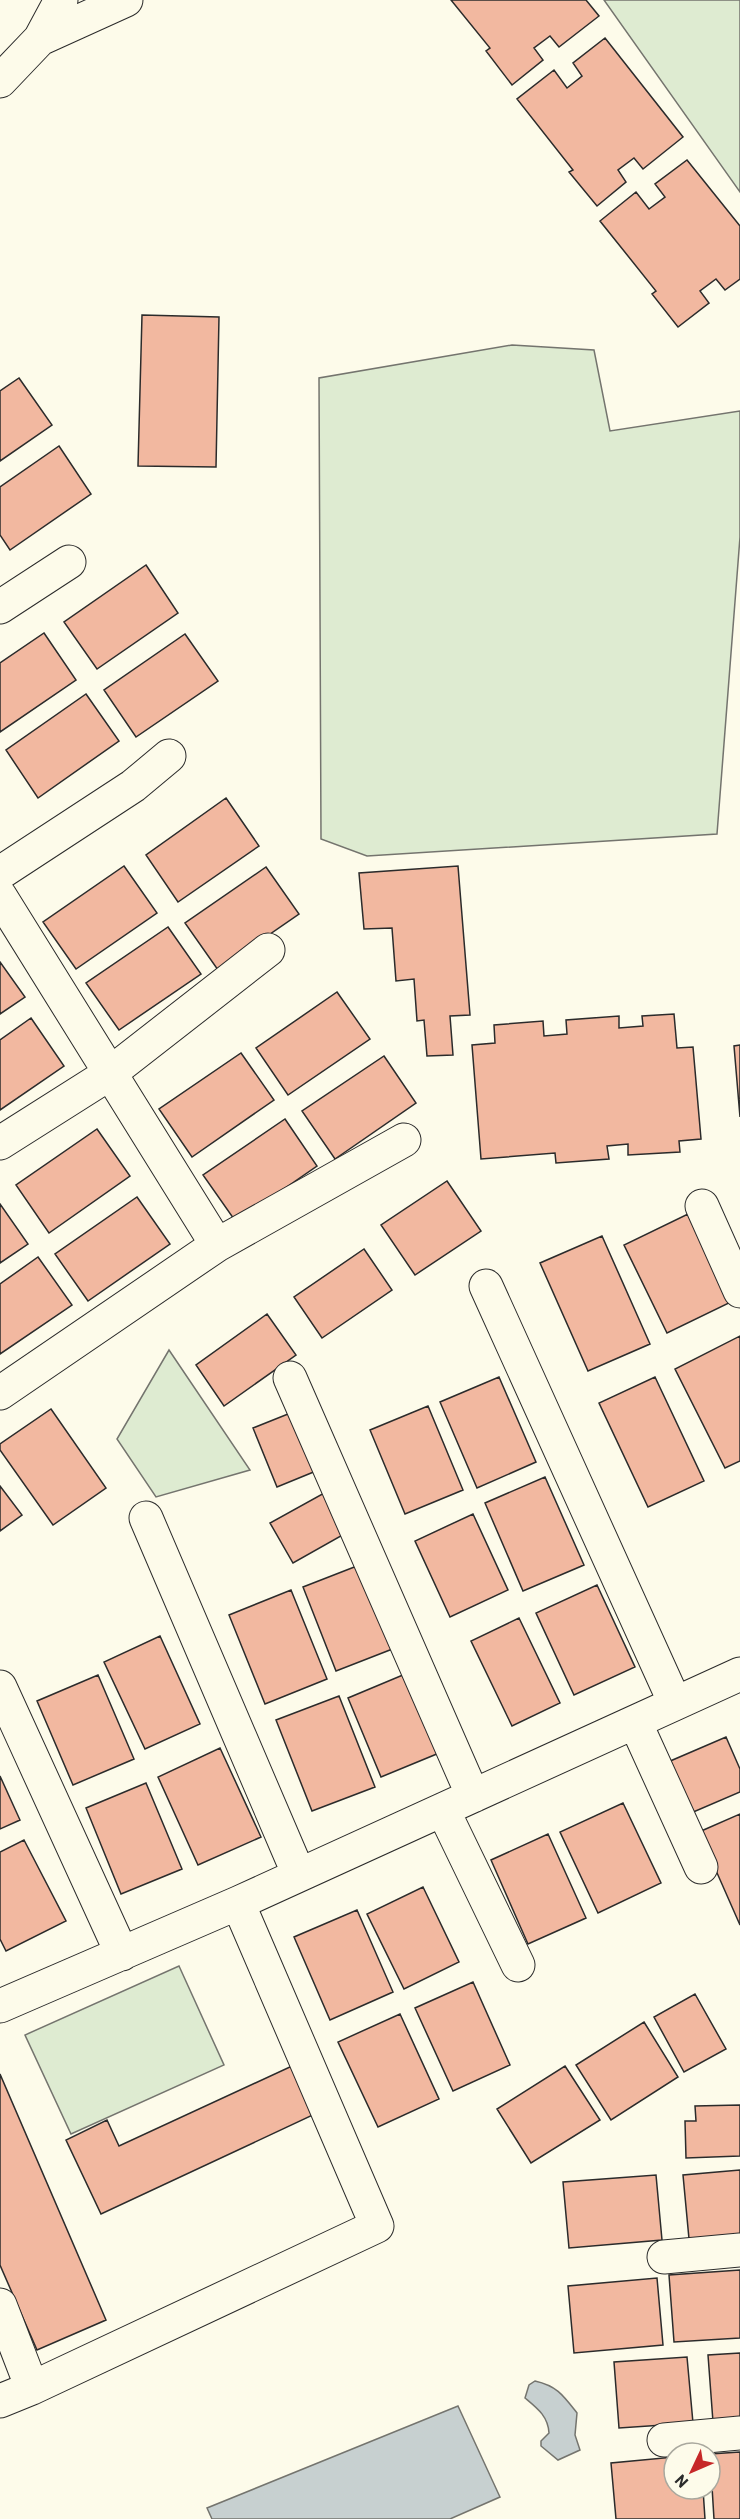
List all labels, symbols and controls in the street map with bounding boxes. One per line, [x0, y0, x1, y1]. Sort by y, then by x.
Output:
north arrow [662, 2441, 722, 2501]
text: N [670, 2471, 691, 2492]

